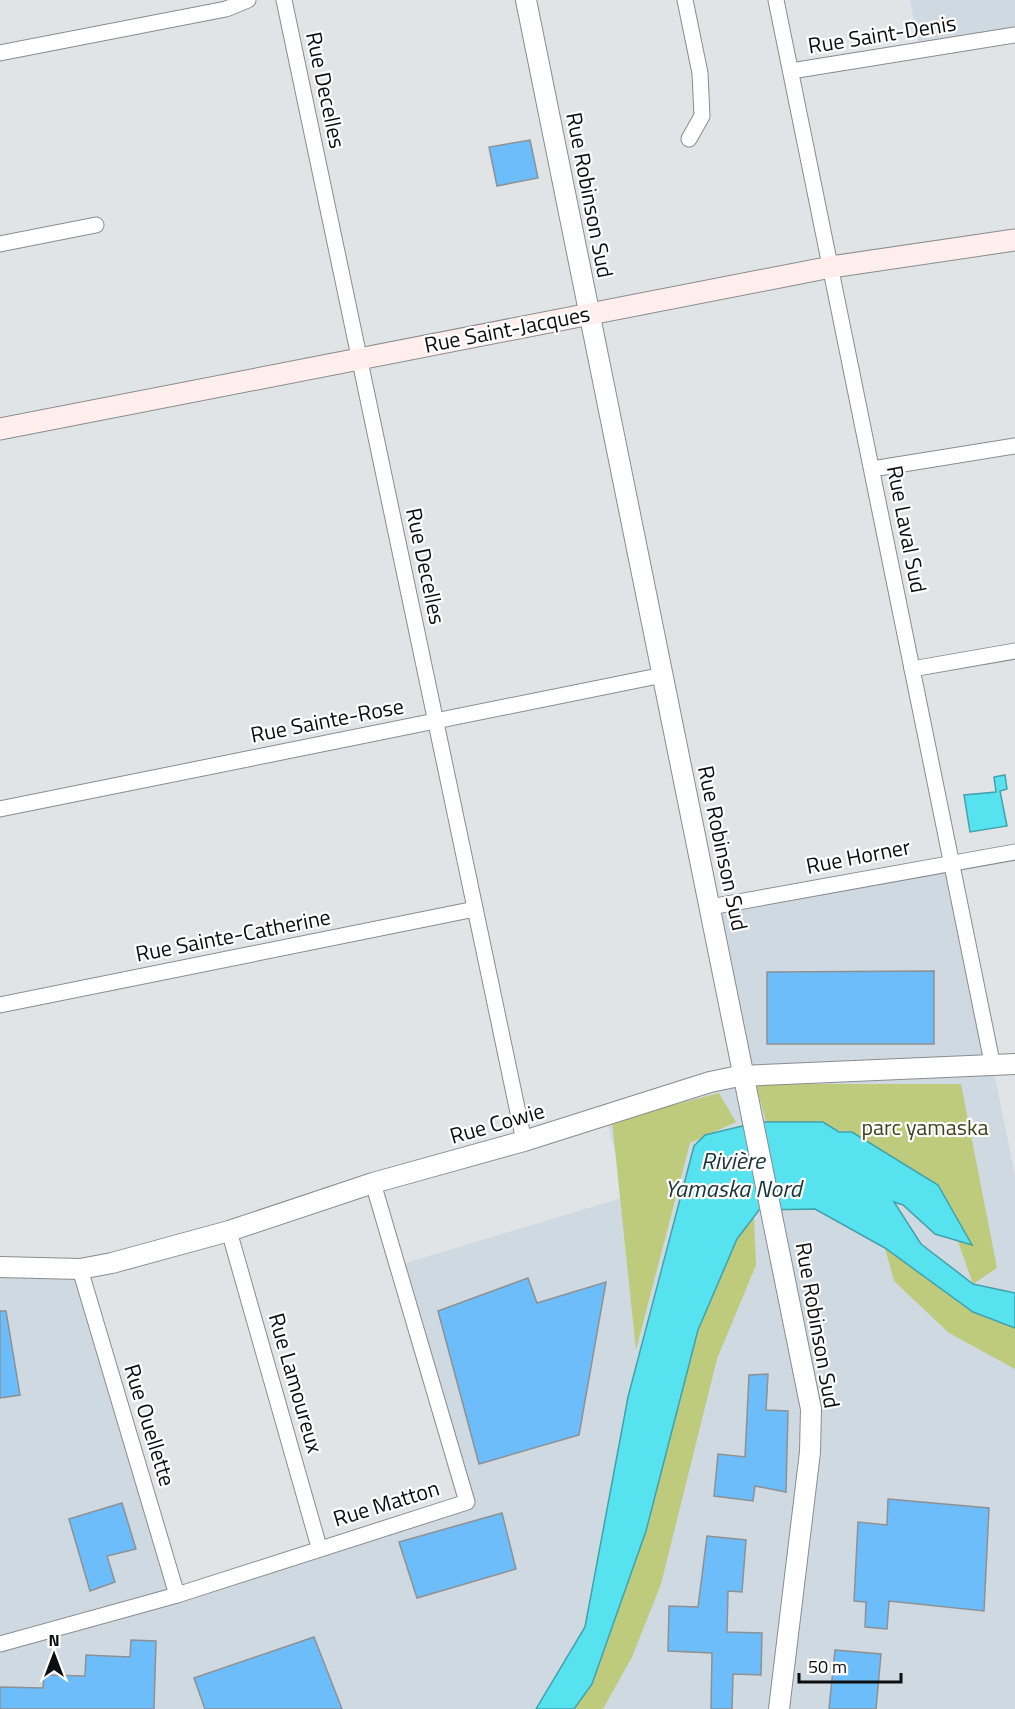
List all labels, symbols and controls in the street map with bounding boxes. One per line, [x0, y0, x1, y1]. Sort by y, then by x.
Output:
street label: Rue Saint-Denis [805, 6, 959, 62]
street label: Rue Decelles [297, 29, 355, 151]
street label: Rue Robinson Sud [557, 109, 623, 281]
street label: Rue Saint-Jacques [421, 296, 593, 362]
street label: Rue Laval Sud [878, 462, 936, 596]
street label: Rue Decelles [397, 505, 455, 627]
street label: Rue Sainte-Rose [247, 688, 407, 752]
street label: Rue Robinson Sud [689, 762, 757, 934]
street label: Rue Horner [803, 829, 913, 883]
street label: Rue Sainte-Catherine [133, 899, 333, 971]
street label: Rue Cowie [446, 1093, 548, 1153]
park label: parc yamaska [861, 1110, 989, 1144]
water label: Rivière Yamaska Nord [665, 1142, 804, 1206]
street label: Rue Robinson Sud [787, 1239, 849, 1411]
street label: Rue Lamoureux [260, 1309, 332, 1457]
street label: Rue Ouellette [115, 1360, 185, 1490]
street label: Rue Matton [329, 1471, 443, 1535]
north arrow [24, 1625, 84, 1685]
text: N [48, 1628, 60, 1652]
scale bar [799, 1646, 901, 1684]
text: 50 m [808, 1653, 847, 1680]

